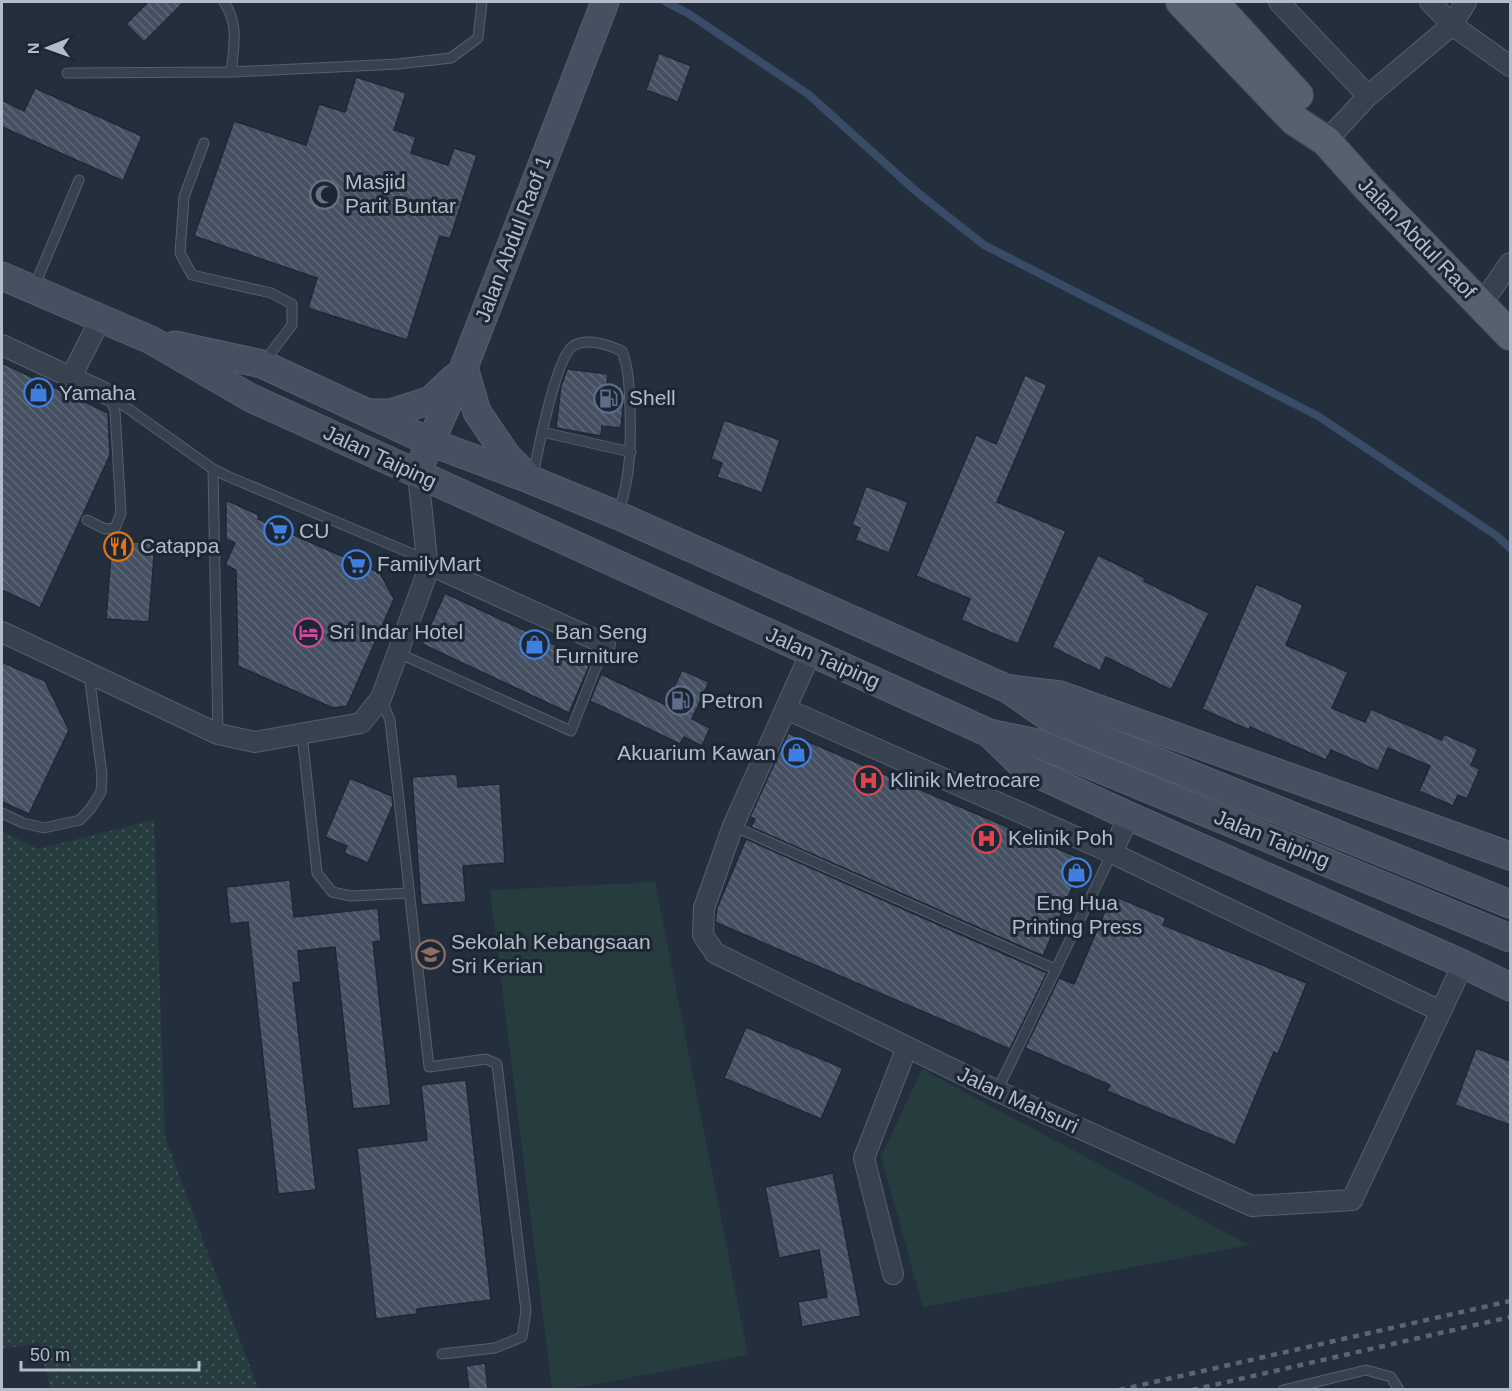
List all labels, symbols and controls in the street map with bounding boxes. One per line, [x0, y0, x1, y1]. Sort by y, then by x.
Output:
north arrow [18, 18, 78, 78]
text: N [25, 42, 42, 54]
street label: Jalan Abdul Raof 1 [470, 152, 555, 325]
place label: Masjid Parit Buntar [345, 170, 456, 217]
street label: Jalan Abdul Raof [1354, 173, 1481, 303]
mosque icon: Masjid Parit Buntar [308, 178, 340, 210]
shop icon: Yamaha [22, 377, 54, 409]
place label: Yamaha [59, 381, 136, 404]
fuel station icon: Shell [592, 382, 624, 414]
place label: Shell [629, 386, 676, 409]
street label: Jalan Taiping [320, 420, 440, 493]
supermarket icon: CU [262, 515, 294, 547]
place label: CU [299, 519, 329, 542]
restaurant icon: Catappa [103, 530, 135, 562]
place label: Catappa [140, 534, 220, 557]
supermarket icon: FamilyMart [340, 548, 372, 580]
place label: FamilyMart [377, 552, 481, 575]
hotel icon: Sri Indar Hotel [292, 616, 324, 648]
place label: Sri Indar Hotel [329, 620, 463, 643]
place label: Ban Seng Furniture [555, 620, 647, 667]
street label: Jalan Taiping [763, 622, 884, 693]
shop icon: Ban Seng Furniture [518, 628, 550, 660]
fuel station icon: Petron [664, 685, 696, 717]
place label: Petron [701, 689, 763, 712]
shop icon: Akuarium Kawan [781, 737, 813, 769]
place label: Akuarium Kawan [617, 741, 776, 764]
hospital icon: Klinik Metrocare [853, 764, 885, 796]
place label: Klinik Metrocare [890, 768, 1041, 791]
street label: Jalan Taiping [1211, 805, 1333, 872]
hospital icon: Kelinik Poh [971, 822, 1003, 854]
place label: Kelinik Poh [1008, 826, 1113, 849]
shop icon: Eng Hua Printing Press [1061, 856, 1093, 888]
place label: Eng Hua Printing Press [1012, 891, 1142, 938]
place label: Sekolah Kebangsaan Sri Kerian [451, 930, 651, 977]
school or university icon: Sekolah Kebangsaan Sri Kerian [414, 938, 446, 970]
street label: Jalan Mahsuri [954, 1061, 1082, 1138]
scale bar [21, 1334, 200, 1372]
text: 50 m [30, 1345, 70, 1365]

